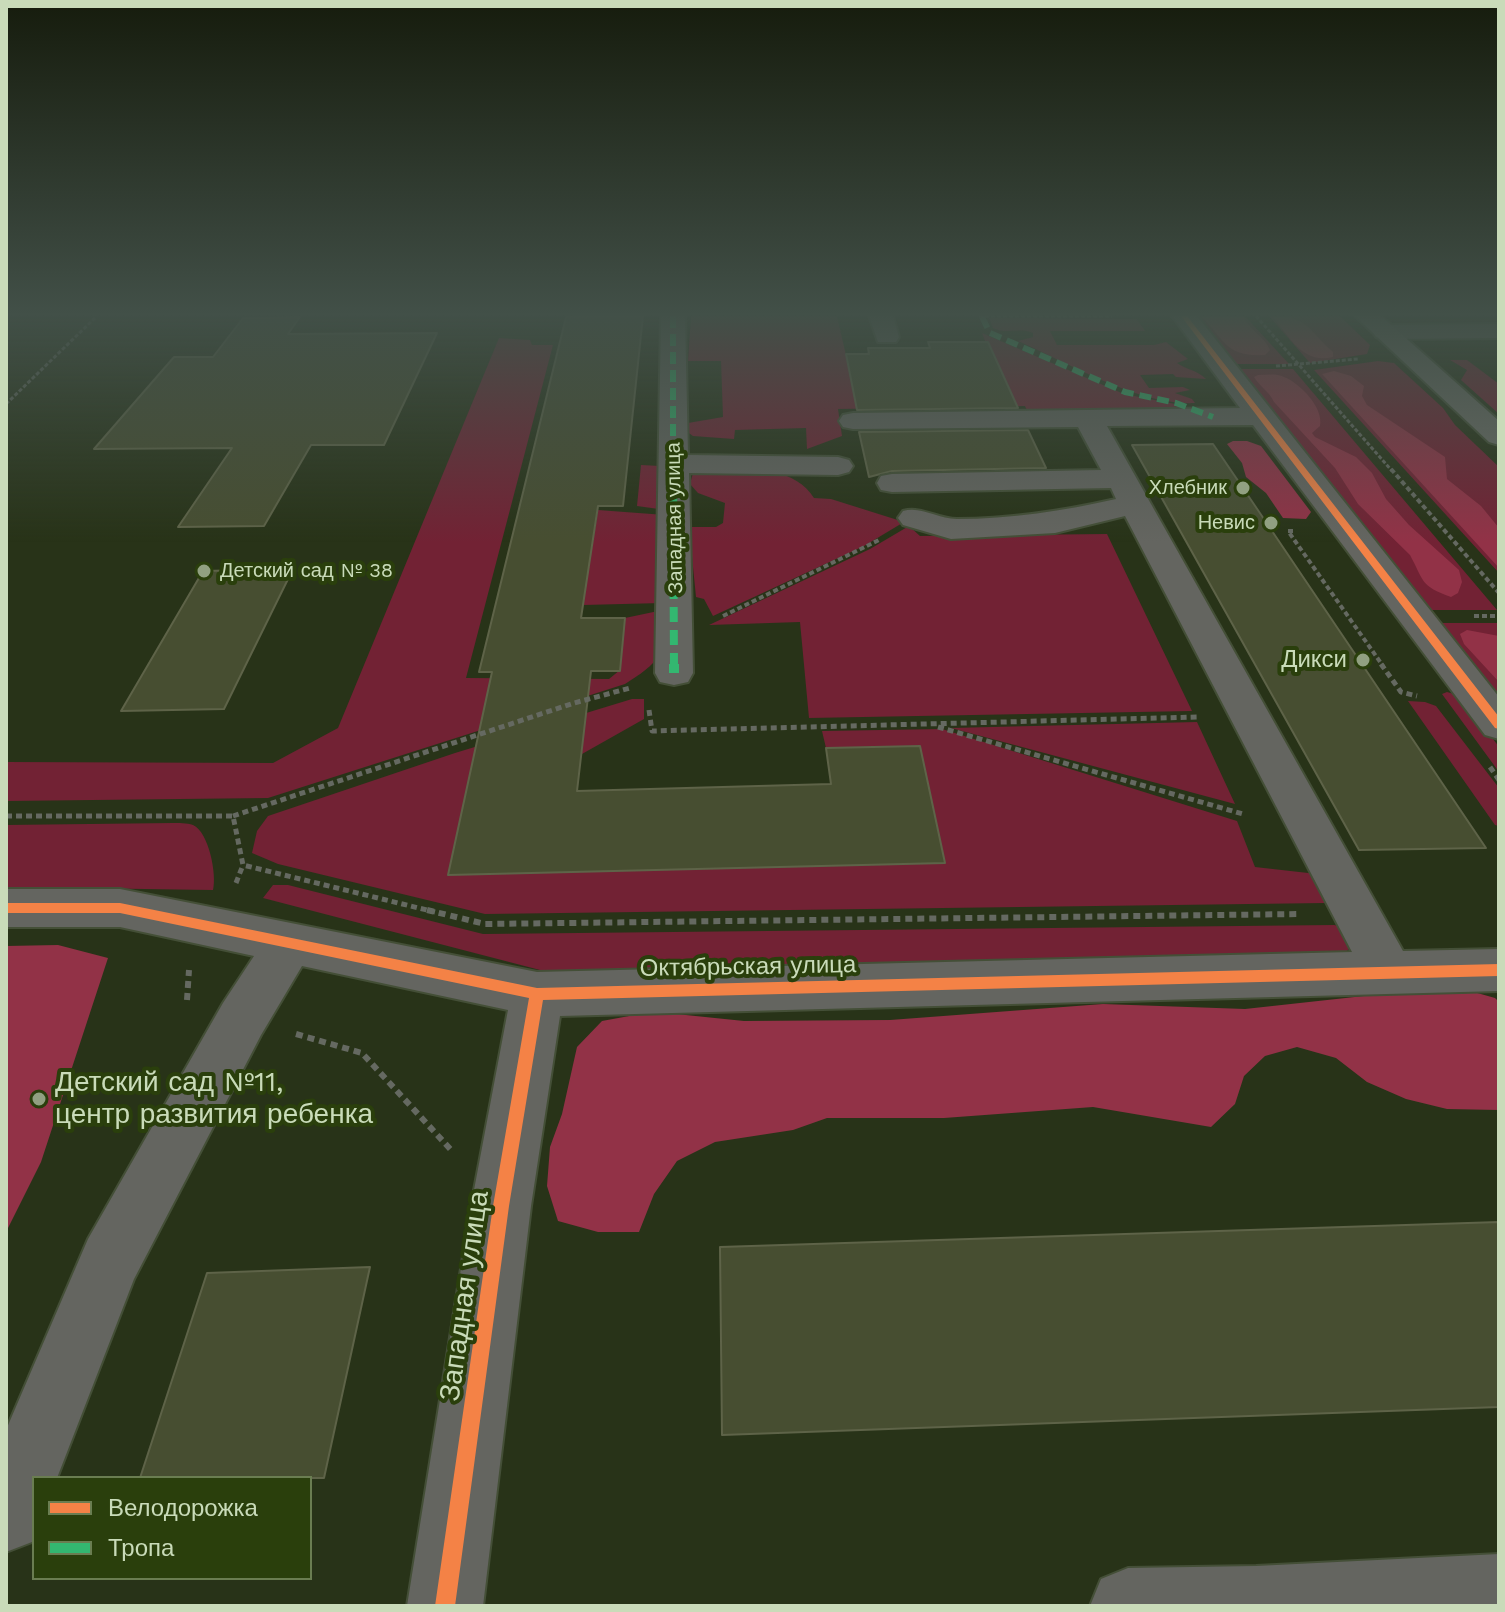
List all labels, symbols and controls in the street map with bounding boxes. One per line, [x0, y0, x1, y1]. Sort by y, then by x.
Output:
street label: Западная улица [662, 442, 688, 594]
place label: Хлебник [1149, 476, 1227, 500]
marker: Хлебник [1234, 479, 1252, 497]
place label: Невис [1198, 511, 1255, 535]
marker: Невис [1262, 514, 1280, 532]
place label: Детский сад № 38 [220, 559, 393, 583]
marker: Детский сад № 38 [195, 562, 213, 580]
place label: Дикси [1281, 646, 1347, 674]
marker: Дикси [1354, 651, 1372, 669]
street label: Октябрьская улица [639, 951, 857, 983]
place label: Детский сад №11, центр развития ребенка [55, 1066, 373, 1132]
marker: Детский сад №11, центр развития ребенка [30, 1090, 48, 1108]
street label: Западная улица [434, 1189, 496, 1403]
legend [32, 1476, 312, 1580]
text: Велодорожка [108, 1494, 258, 1522]
text: Тропа [108, 1534, 174, 1562]

